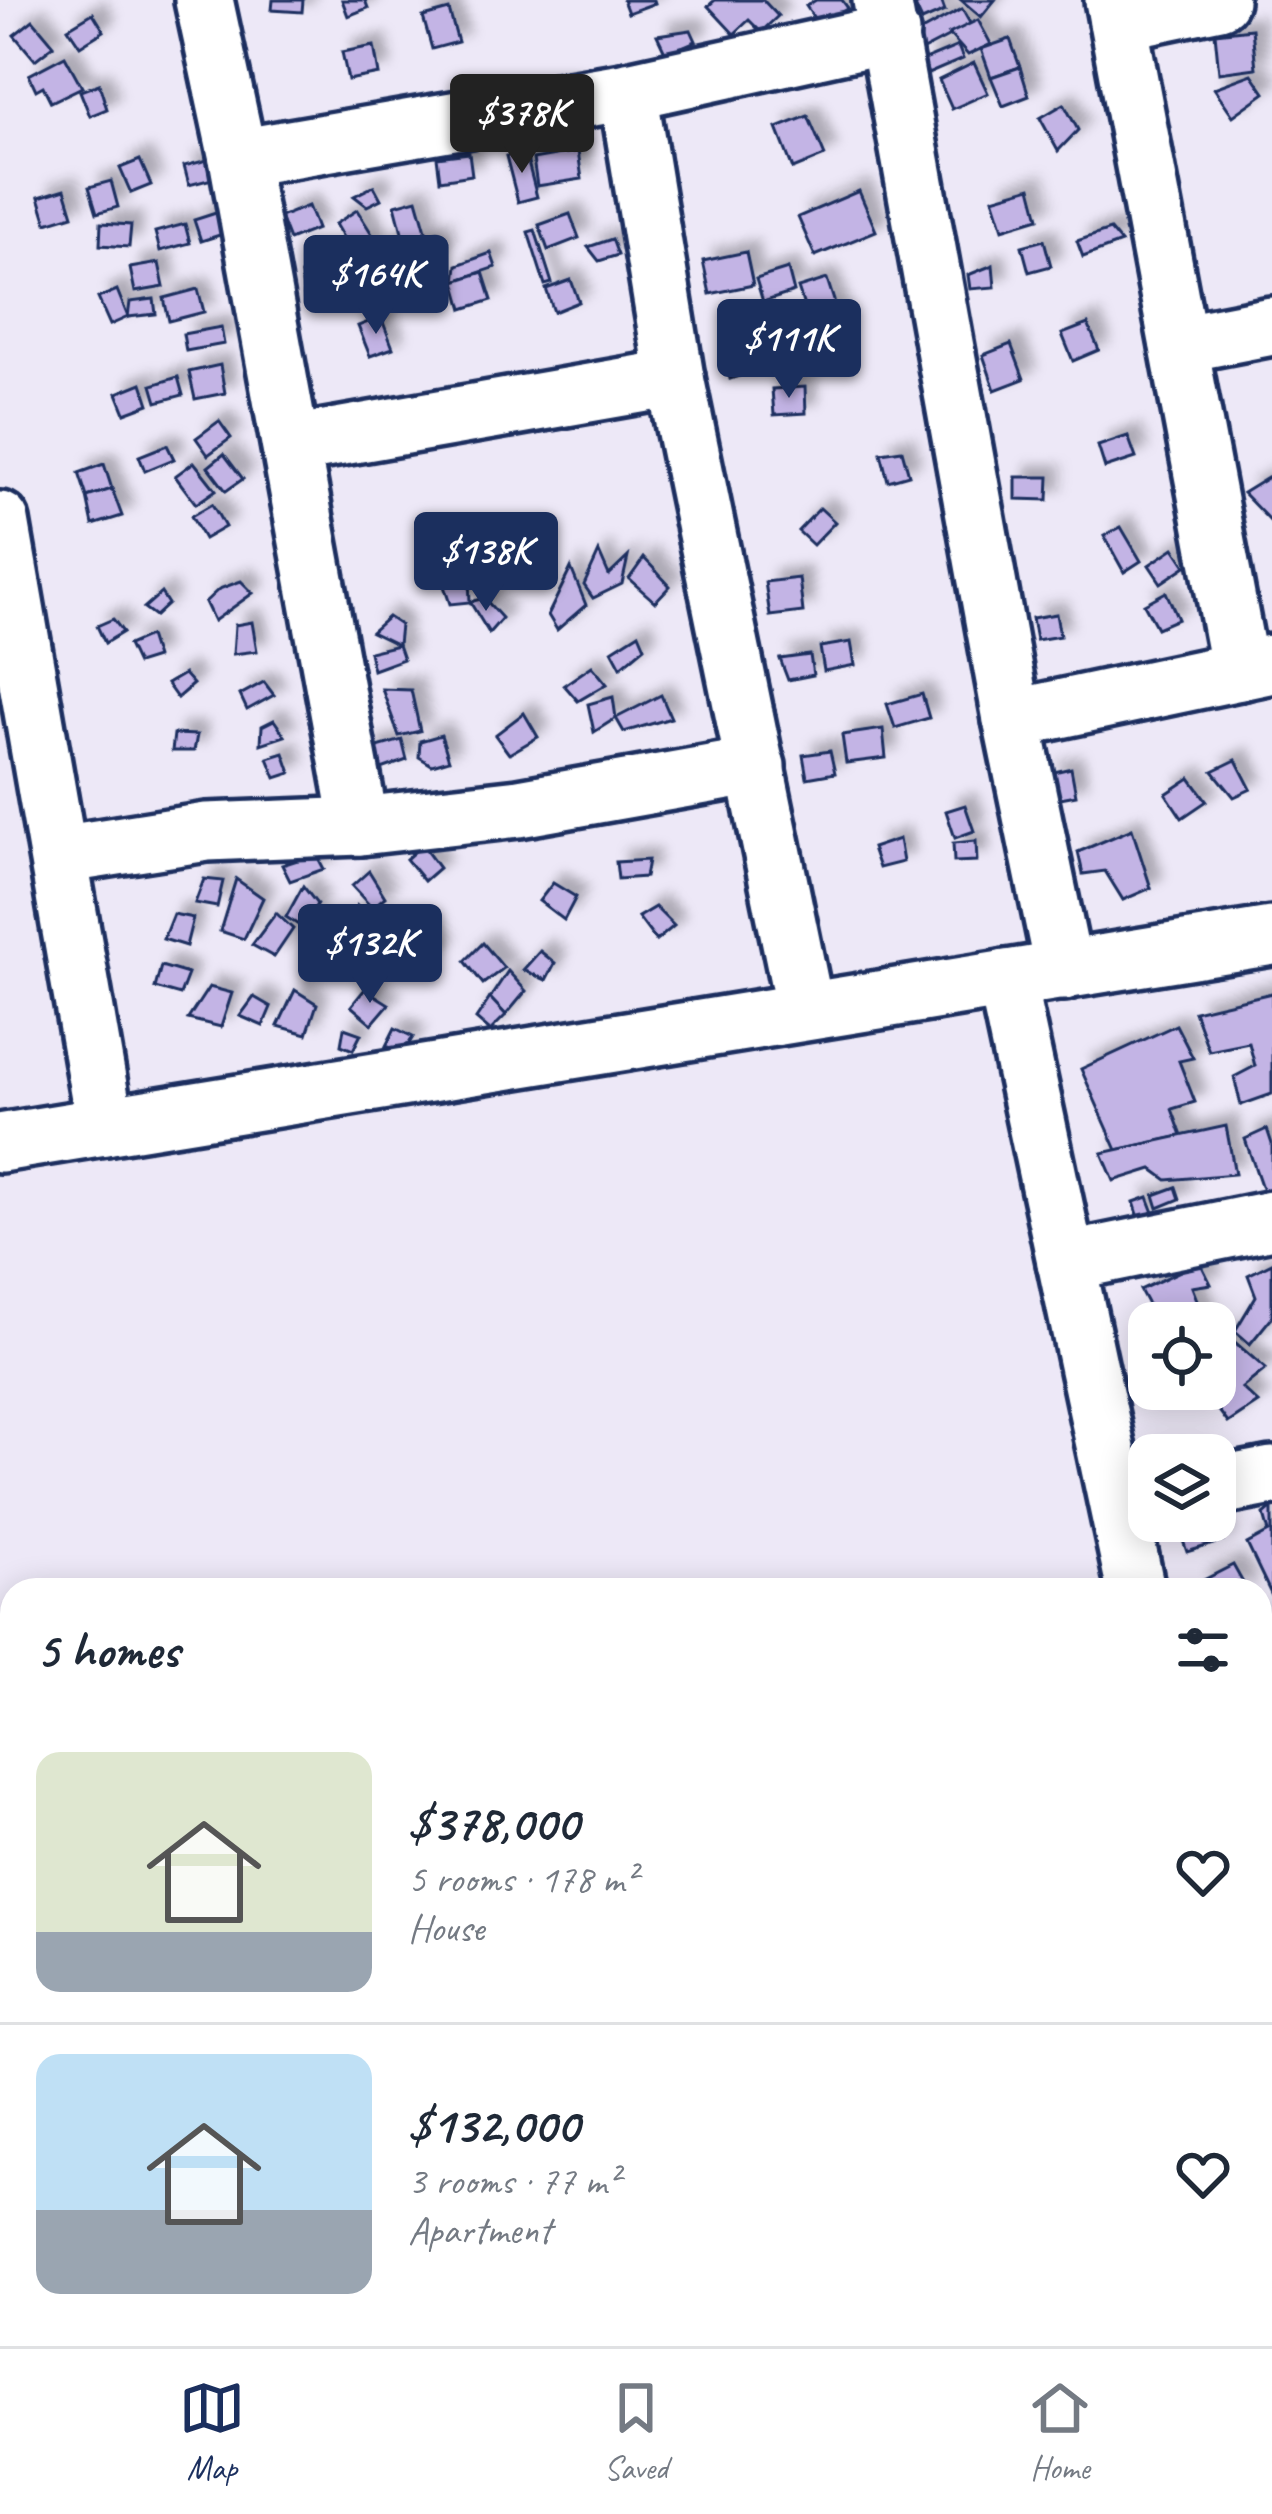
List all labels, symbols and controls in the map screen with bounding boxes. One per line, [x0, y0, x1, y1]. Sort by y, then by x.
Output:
pin: $378K [438, 74, 606, 176]
text: $378K [477, 88, 567, 137]
pin: $164K [292, 235, 460, 337]
text: $164K [331, 249, 421, 298]
pin: $111K [705, 299, 873, 401]
text: $111K [744, 313, 834, 362]
pin: $138K [402, 512, 570, 614]
text: $138K [441, 526, 531, 575]
pin: $132K [286, 904, 454, 1006]
text: $132K [325, 918, 415, 967]
map controls [1128, 1302, 1236, 1542]
button: locate [1128, 1302, 1236, 1410]
button: layers [1128, 1434, 1236, 1542]
icon: filters [1170, 1617, 1236, 1683]
text: 5 homes [36, 1618, 179, 1682]
text: $378,000 [408, 1791, 579, 1855]
icon: home [132, 1800, 276, 1944]
icon: heart [1170, 1839, 1236, 1905]
text: 5 rooms · 178 m² [408, 1855, 636, 1904]
text: House [408, 1904, 484, 1953]
text: $132,000 [408, 2093, 579, 2157]
icon: home [132, 2102, 276, 2246]
icon: heart [1170, 2141, 1236, 2207]
text: 3 rooms · 77 m² [408, 2157, 619, 2206]
text: Apartment [408, 2206, 551, 2255]
tab: Map [179, 2375, 245, 2489]
tab: Saved [603, 2375, 669, 2489]
tab: Home [1027, 2375, 1093, 2489]

